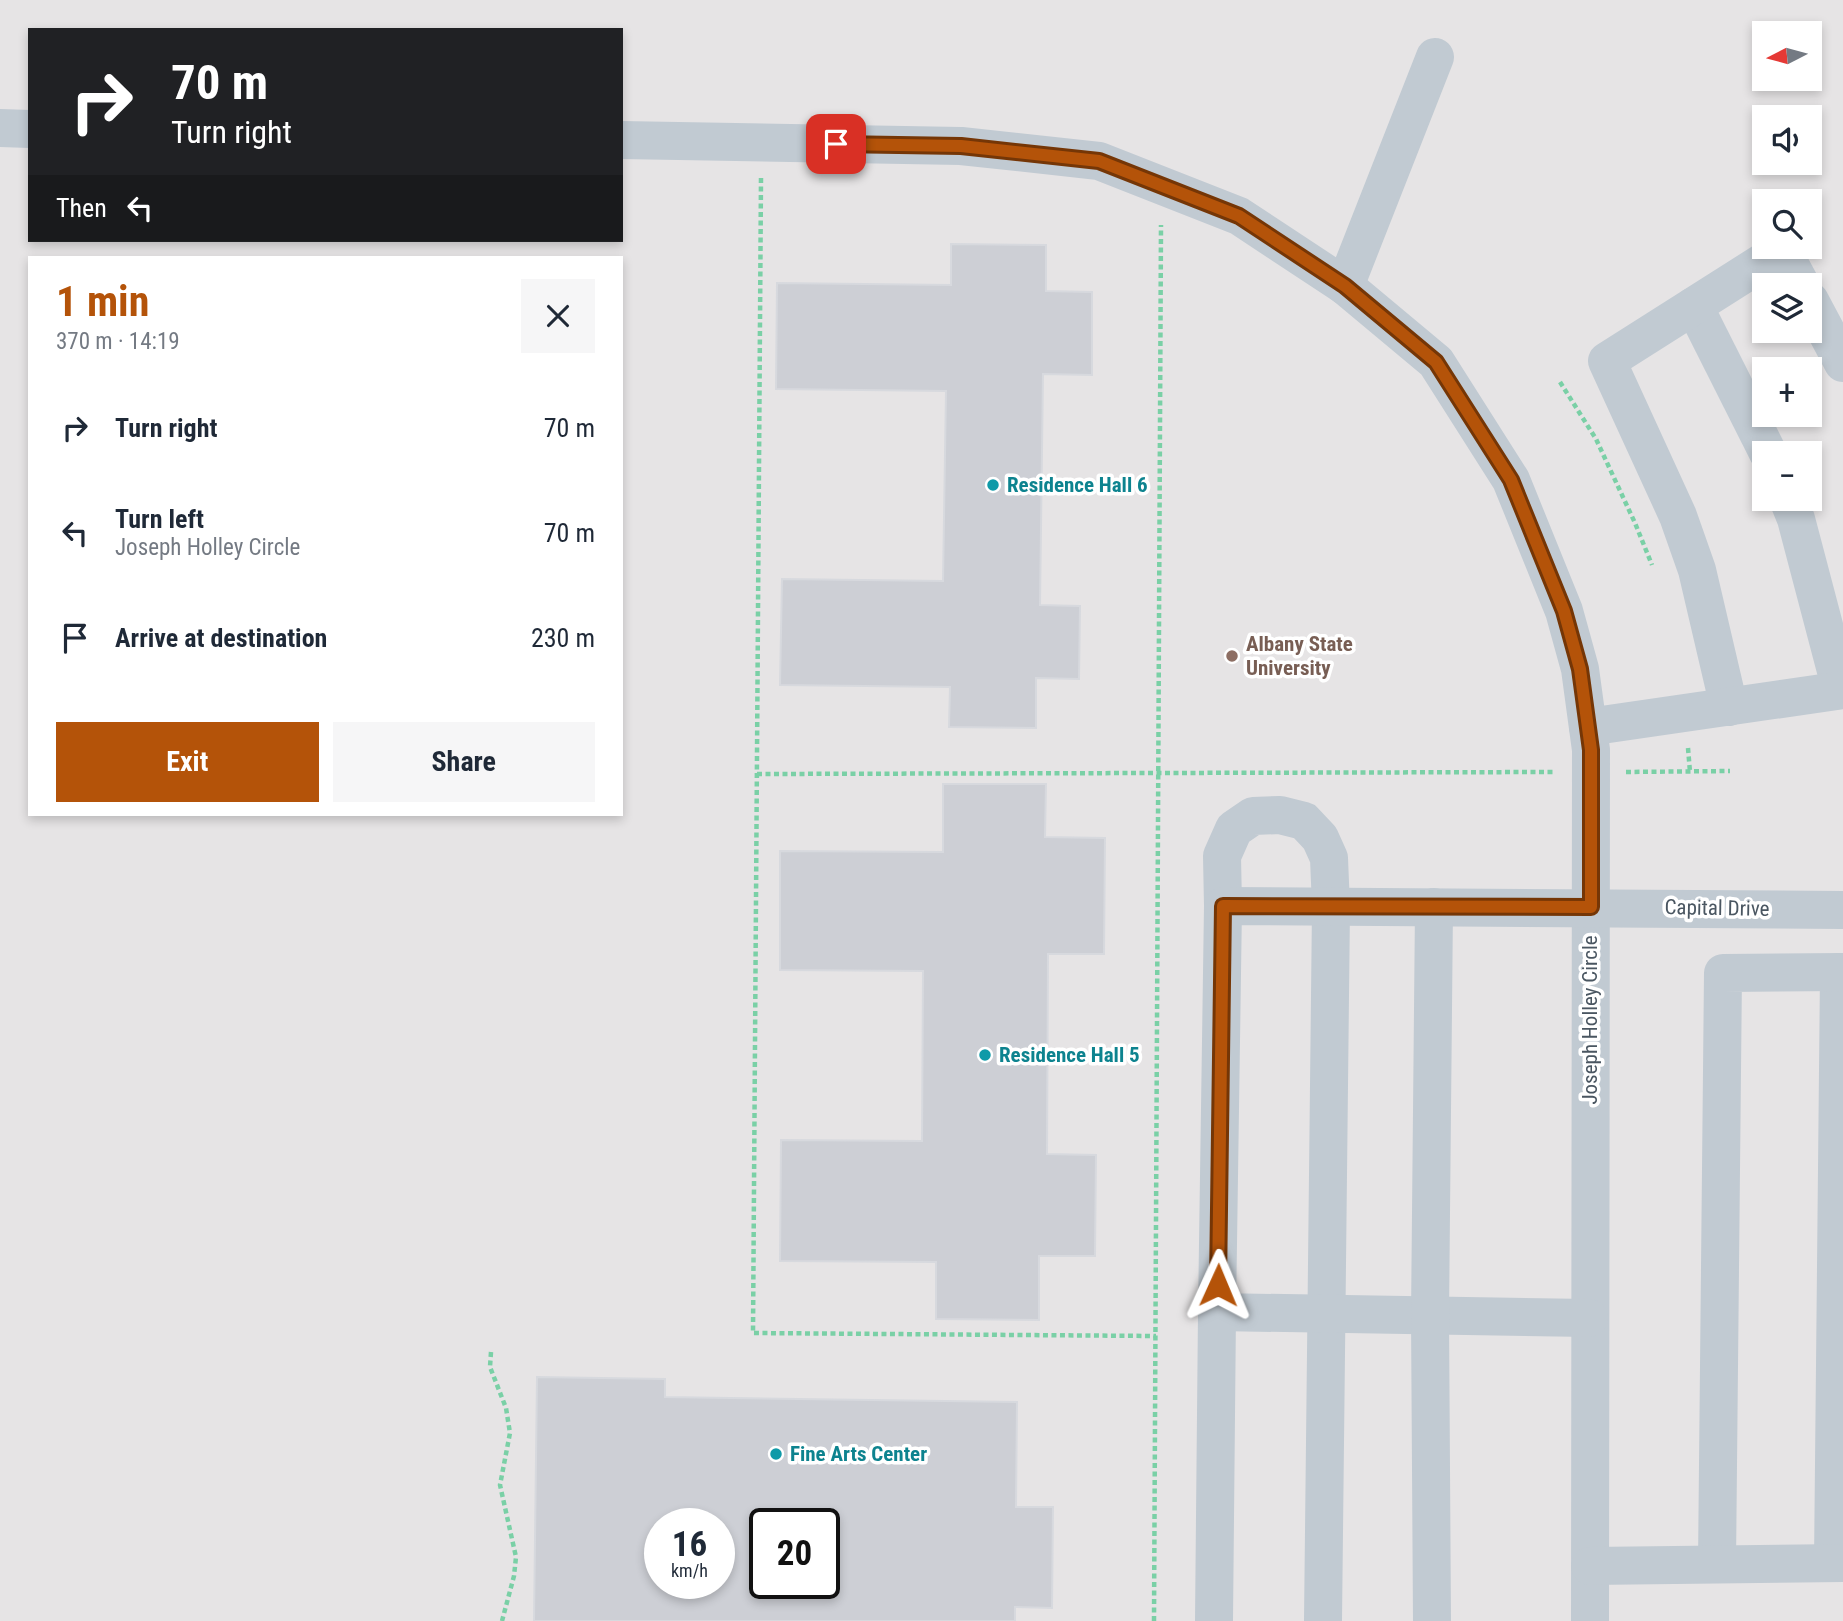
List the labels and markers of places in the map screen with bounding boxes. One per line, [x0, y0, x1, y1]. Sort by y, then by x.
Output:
pin [806, 114, 866, 174]
place label: Residence Hall 6 [1007, 473, 1148, 497]
marker: Residence Hall 6 [985, 477, 1001, 493]
place label: Albany State University [1246, 632, 1353, 680]
marker: Albany State University [1224, 648, 1240, 664]
place label: Residence Hall 5 [999, 1043, 1140, 1067]
marker: Residence Hall 5 [977, 1047, 993, 1063]
place label: Fine Arts Center [790, 1442, 927, 1466]
marker: Fine Arts Center [768, 1446, 784, 1462]

